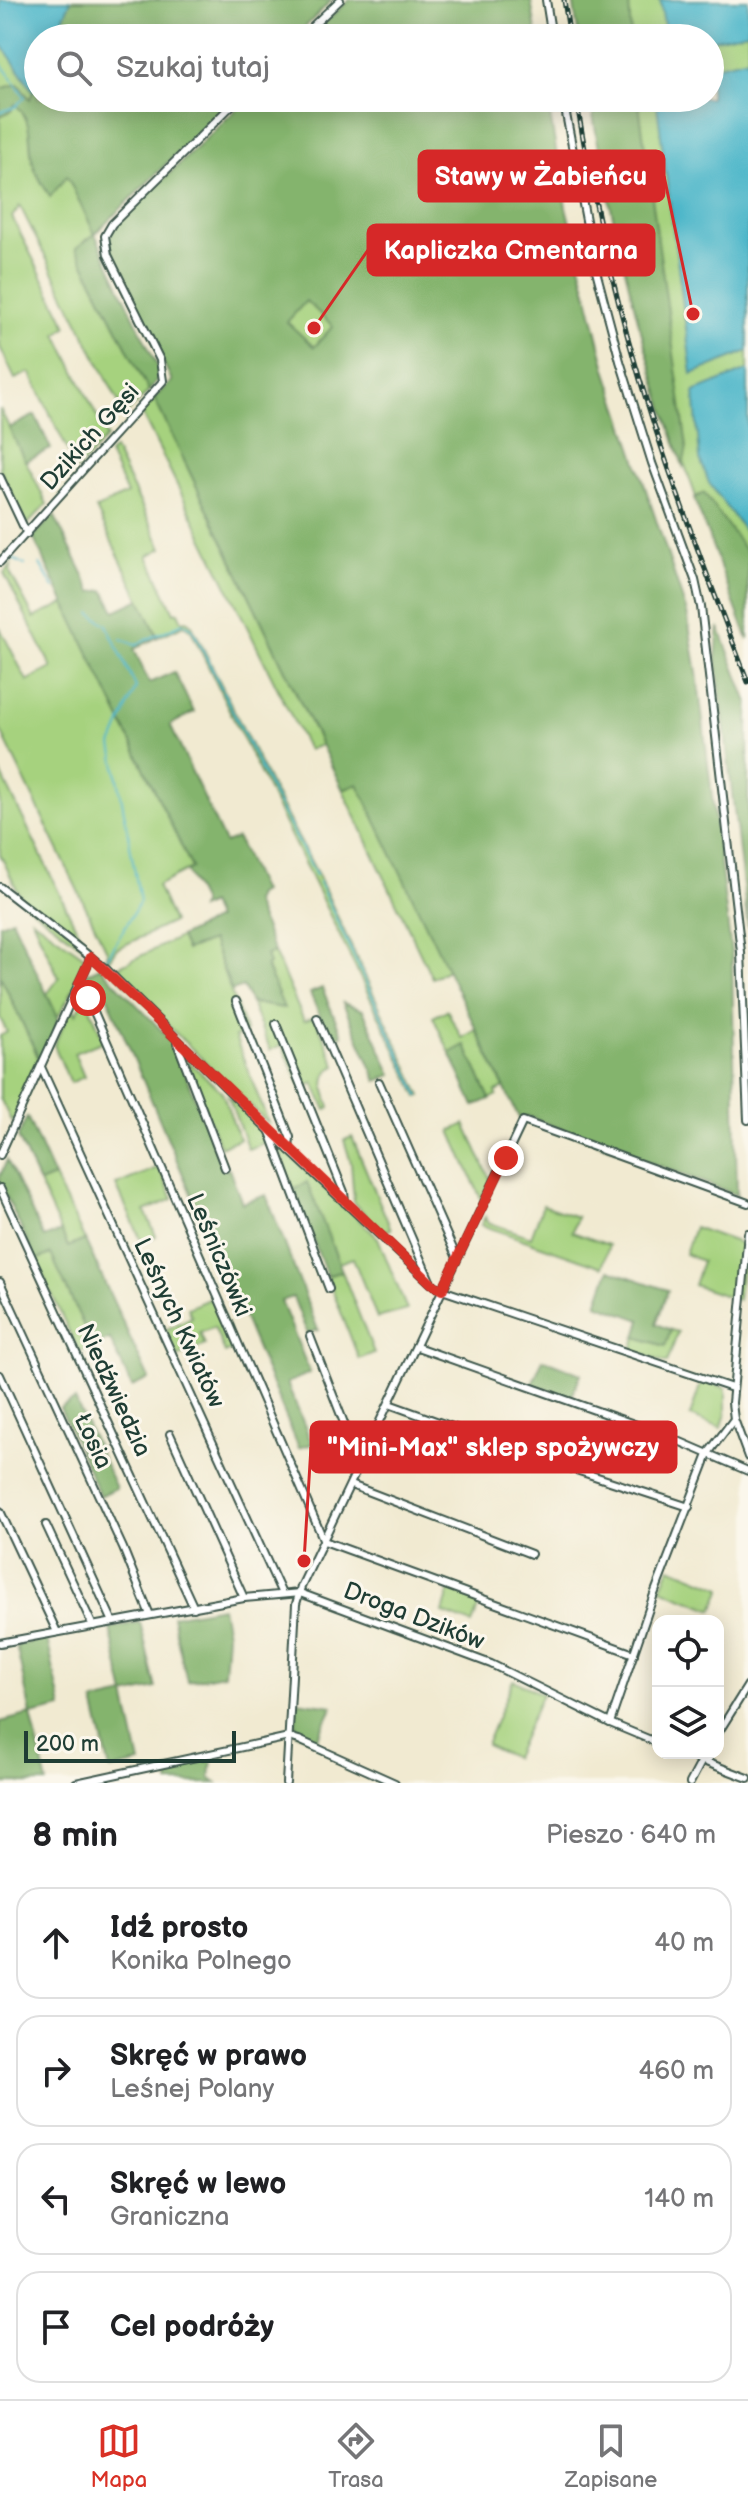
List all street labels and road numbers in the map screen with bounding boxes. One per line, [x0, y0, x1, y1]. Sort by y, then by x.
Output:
street label: Dzikich Gęsi [34, 378, 146, 496]
street label: Leśniczówki [180, 1189, 258, 1321]
street label: Leśnych Kwiatów [127, 1234, 231, 1412]
street label: Niedźwiedzia [71, 1319, 157, 1461]
street label: Łosia [68, 1409, 118, 1473]
street label: Droga Dzików [339, 1576, 489, 1656]

